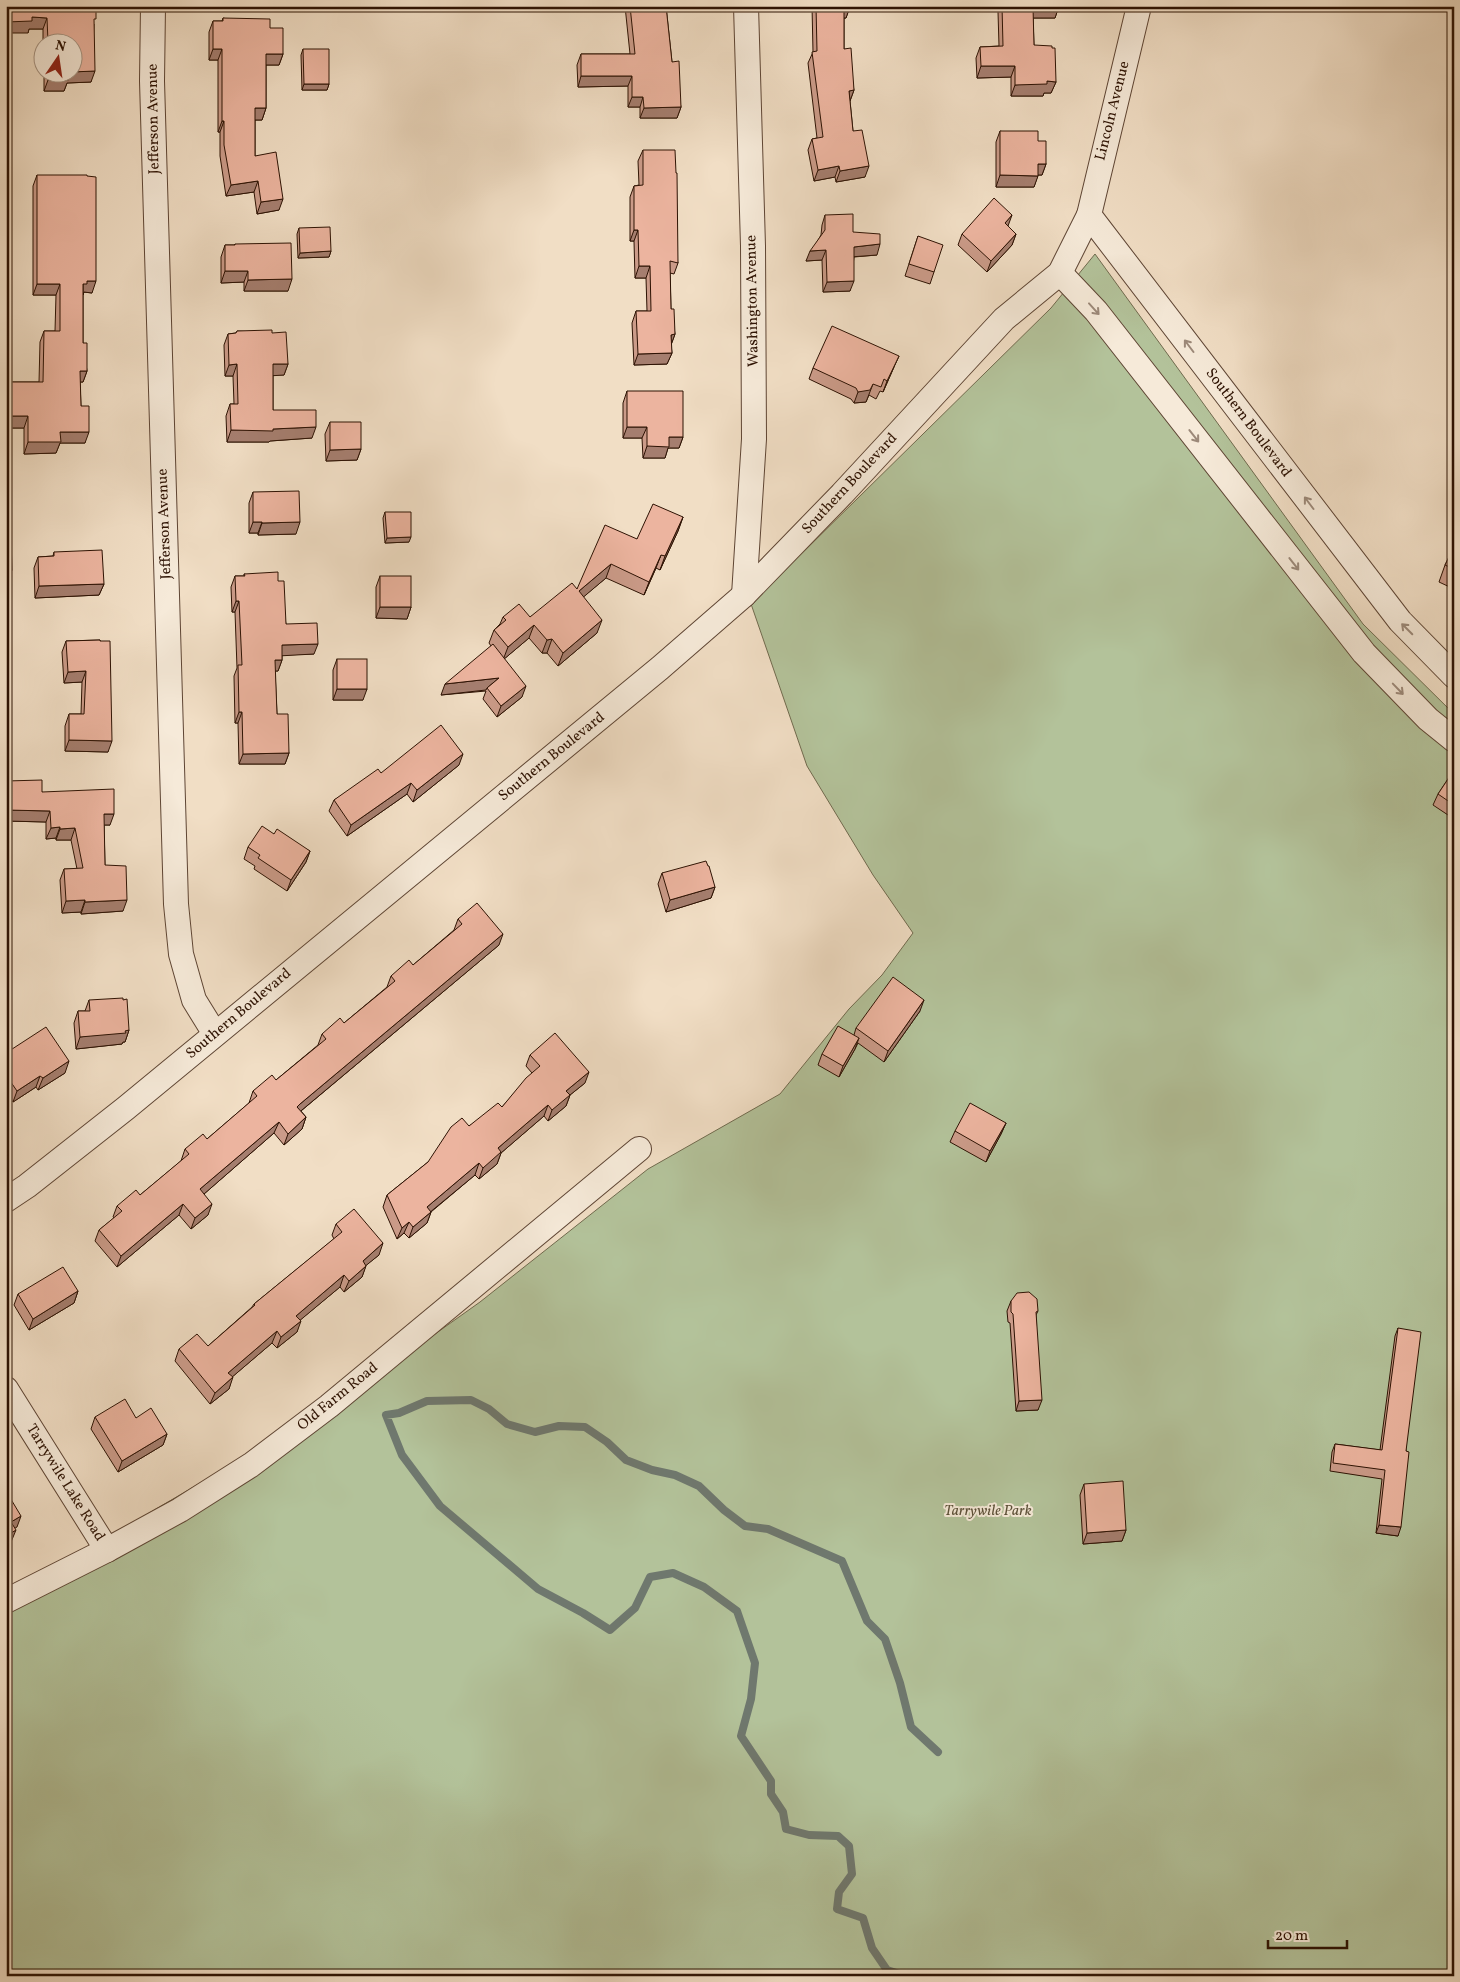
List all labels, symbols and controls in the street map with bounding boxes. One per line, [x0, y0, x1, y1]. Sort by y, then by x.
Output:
north arrow [32, 32, 82, 82]
text: N [53, 36, 68, 57]
street label: Lincoln Avenue [1090, 59, 1136, 163]
street label: Jefferson Avenue [143, 63, 165, 175]
street label: Washington Avenue [741, 235, 765, 367]
one-way arrow [1088, 302, 1100, 315]
one-way arrow [1183, 340, 1194, 353]
street label: Southern Boulevard [1200, 364, 1296, 482]
street label: Southern Boulevard [797, 429, 903, 539]
one-way arrow [1189, 429, 1200, 442]
street label: Jefferson Avenue [153, 468, 177, 580]
one-way arrow [1304, 496, 1314, 510]
one-way arrow [1289, 557, 1300, 570]
one-way arrow [1401, 622, 1413, 635]
one-way arrow [1392, 682, 1404, 694]
street label: Southern Boulevard [494, 707, 610, 807]
street label: Southern Boulevard [182, 964, 296, 1064]
street label: Old Farm Road [293, 1358, 383, 1436]
street label: Tarrywile Lake Road [20, 1420, 110, 1546]
park label: Tarrywile Park [944, 1501, 1032, 1522]
scale bar [1268, 1917, 1346, 1949]
text: 20 m [1275, 1926, 1308, 1947]

